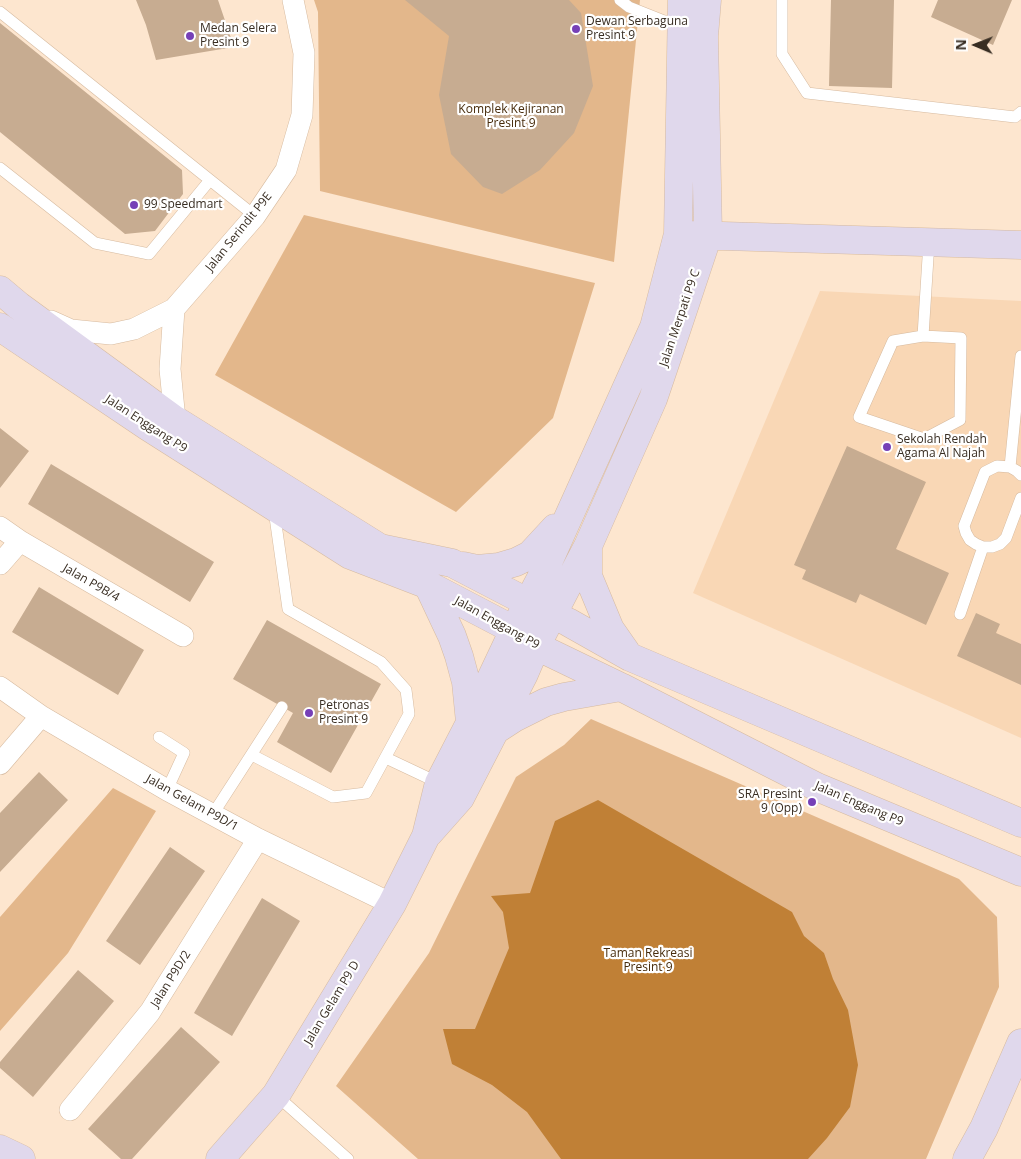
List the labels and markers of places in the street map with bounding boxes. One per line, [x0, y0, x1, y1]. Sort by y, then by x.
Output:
place label: Dewan Serbaguna Presint 9 [586, 15, 688, 43]
place label: Medan Selera Presint 9 [200, 22, 277, 50]
marker: Dewan Serbaguna Presint 9 [570, 23, 582, 35]
marker: Medan Selera Presint 9 [184, 30, 196, 42]
place label: 99 Speedmart [144, 198, 223, 212]
marker: 99 Speedmart [128, 199, 140, 211]
place label: Sekolah Rendah Agama Al Najah [897, 433, 987, 461]
marker: Sekolah Rendah Agama Al Najah [881, 441, 893, 453]
place label: Petronas Presint 9 [319, 699, 369, 727]
marker: Petronas Presint 9 [303, 707, 315, 719]
place label: SRA Presint 9 (Opp) [738, 788, 802, 816]
marker: SRA Presint 9 (Opp) [806, 796, 818, 808]

